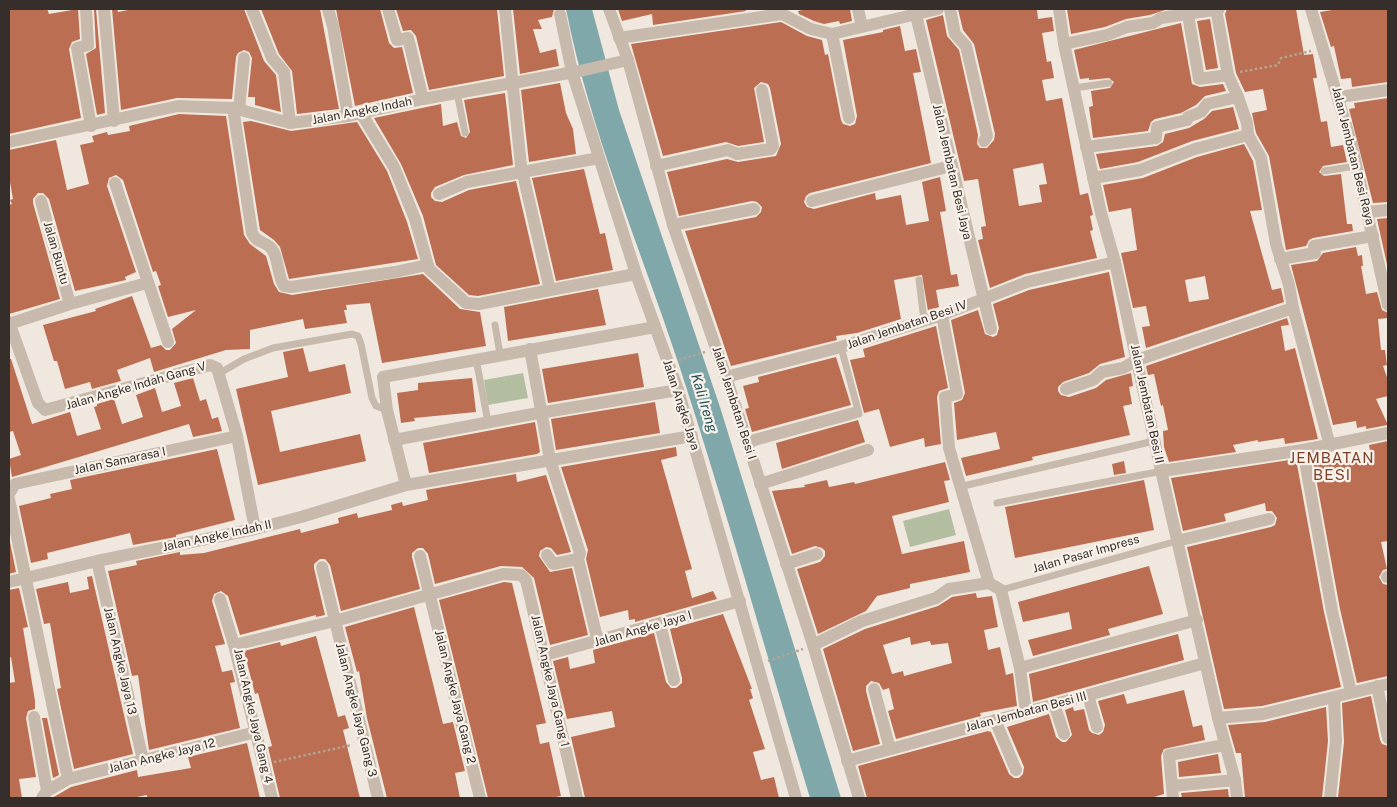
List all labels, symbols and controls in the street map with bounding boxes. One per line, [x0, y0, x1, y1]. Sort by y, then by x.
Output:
street label: Jalan Jembatan Besi Raya [1329, 85, 1377, 227]
street label: Jalan Angke Indah [311, 94, 413, 128]
street label: Jalan Jembatan Besi Jaya [929, 103, 975, 241]
street label: Jalan Buntu [40, 220, 72, 286]
street label: Jalan Jembatan Besi IV [845, 298, 969, 352]
street label: Jalan Jembatan Besi II [1127, 343, 1167, 465]
street label: Jalan Jembatan Besi I [709, 345, 759, 461]
street label: Jalan Angke Jaya [660, 358, 702, 452]
street label: Jalan Angke Indah Gang V [64, 359, 208, 413]
water label: Kali Ireng [687, 372, 721, 434]
street label: Jalan Samarasa I [73, 444, 167, 478]
district label: JEMBATAN BESI [1288, 449, 1376, 484]
street label: Jalan Angke Indah II [161, 517, 273, 555]
street label: Jalan Pasar Impress [1031, 532, 1141, 576]
street label: Jalan Angke Jaya 13 [101, 606, 139, 716]
street label: Jalan Angke Jaya I [593, 608, 693, 650]
street label: Jalan Angke Jaya Gang 1 [528, 614, 572, 748]
street label: Jalan Angke Jaya Gang 2 [431, 629, 479, 765]
street label: Jalan Angke Jaya Gang 3 [332, 641, 380, 779]
street label: Jalan Angke Jaya Gang 4 [231, 647, 275, 785]
street label: Jalan Jembatan Besi III [964, 689, 1088, 735]
street label: Jalan Angke Jaya 12 [107, 736, 217, 776]

